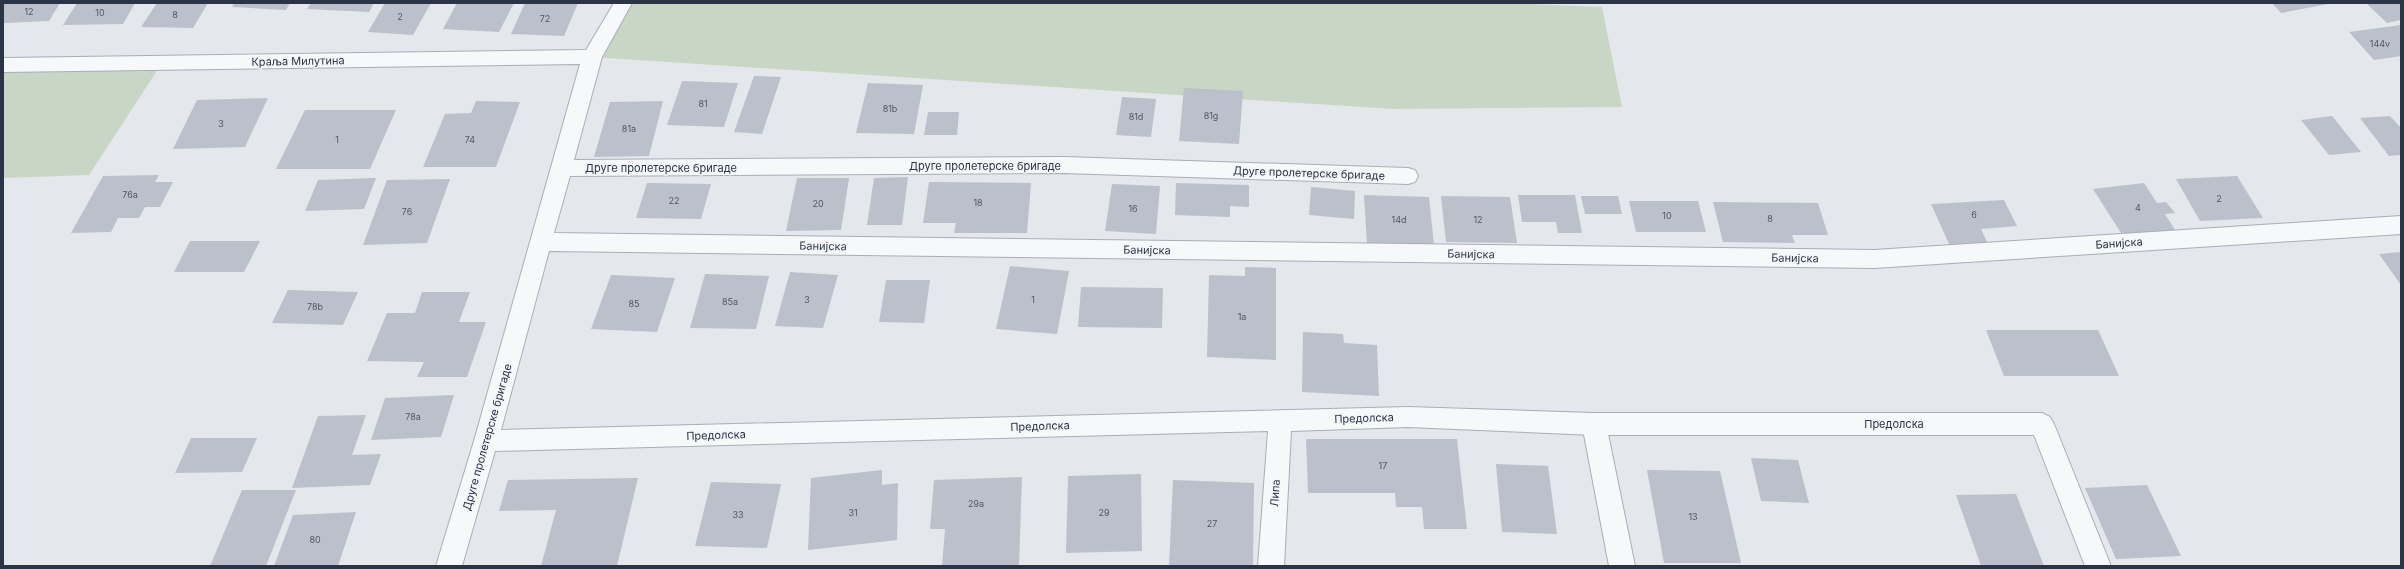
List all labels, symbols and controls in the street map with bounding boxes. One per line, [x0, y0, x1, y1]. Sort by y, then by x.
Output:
house number: 12 [24, 6, 34, 17]
house number: 10 [95, 7, 105, 18]
house number: 8 [172, 9, 178, 20]
house number: 2 [397, 11, 403, 22]
house number: 72 [540, 13, 550, 24]
house number: 144v [2370, 38, 2390, 49]
street label: Краља Милутина [251, 53, 345, 69]
house number: 81 [698, 98, 708, 109]
house number: 81b [883, 103, 898, 114]
house number: 81g [1204, 110, 1218, 121]
house number: 81d [1129, 111, 1143, 122]
house number: 3 [218, 118, 224, 129]
house number: 81a [622, 123, 636, 134]
house number: 1 [335, 134, 339, 145]
house number: 74 [465, 134, 475, 145]
street label: Друге пролетерске бригаде [909, 159, 1061, 173]
street label: Друге пролетерске бригаде [585, 161, 737, 175]
street label: Друге пролетерске бригаде [1233, 163, 1385, 183]
house number: 76a [122, 189, 138, 200]
house number: 2 [2216, 193, 2222, 204]
house number: 22 [669, 195, 679, 206]
house number: 18 [973, 197, 983, 208]
house number: 20 [812, 198, 824, 209]
house number: 4 [2135, 202, 2141, 213]
house number: 16 [1128, 203, 1138, 214]
house number: 76 [402, 206, 413, 217]
house number: 6 [1971, 209, 1977, 220]
house number: 10 [1662, 210, 1672, 221]
house number: 8 [1767, 213, 1773, 224]
house number: 14d [1392, 214, 1407, 225]
house number: 12 [1473, 214, 1483, 225]
street label: Банијска [2095, 234, 2143, 252]
street label: Банијска [799, 239, 847, 253]
street label: Банијска [1123, 243, 1171, 257]
street label: Банијска [1447, 247, 1495, 261]
street label: Банијска [1771, 251, 1819, 265]
house number: 3 [804, 294, 810, 305]
house number: 1 [1031, 294, 1035, 305]
house number: 85a [722, 296, 738, 307]
house number: 85 [628, 298, 640, 309]
house number: 78b [307, 301, 324, 312]
house number: 1a [1238, 311, 1246, 322]
street label: Друге пролетерске бригаде [459, 362, 515, 512]
street label: Предолска [1334, 410, 1394, 426]
house number: 78a [405, 411, 421, 422]
street label: Предолска [1864, 417, 1924, 431]
street label: Предолска [1010, 418, 1070, 434]
street label: Предолска [686, 427, 746, 443]
house number: 17 [1379, 460, 1387, 471]
street label: Липа [1267, 479, 1283, 507]
house number: 29a [968, 498, 984, 509]
house number: 31 [848, 507, 858, 518]
house number: 29 [1098, 507, 1110, 518]
house number: 33 [732, 509, 744, 520]
house number: 13 [1688, 511, 1698, 522]
house number: 27 [1207, 518, 1217, 529]
house number: 80 [309, 534, 321, 545]

